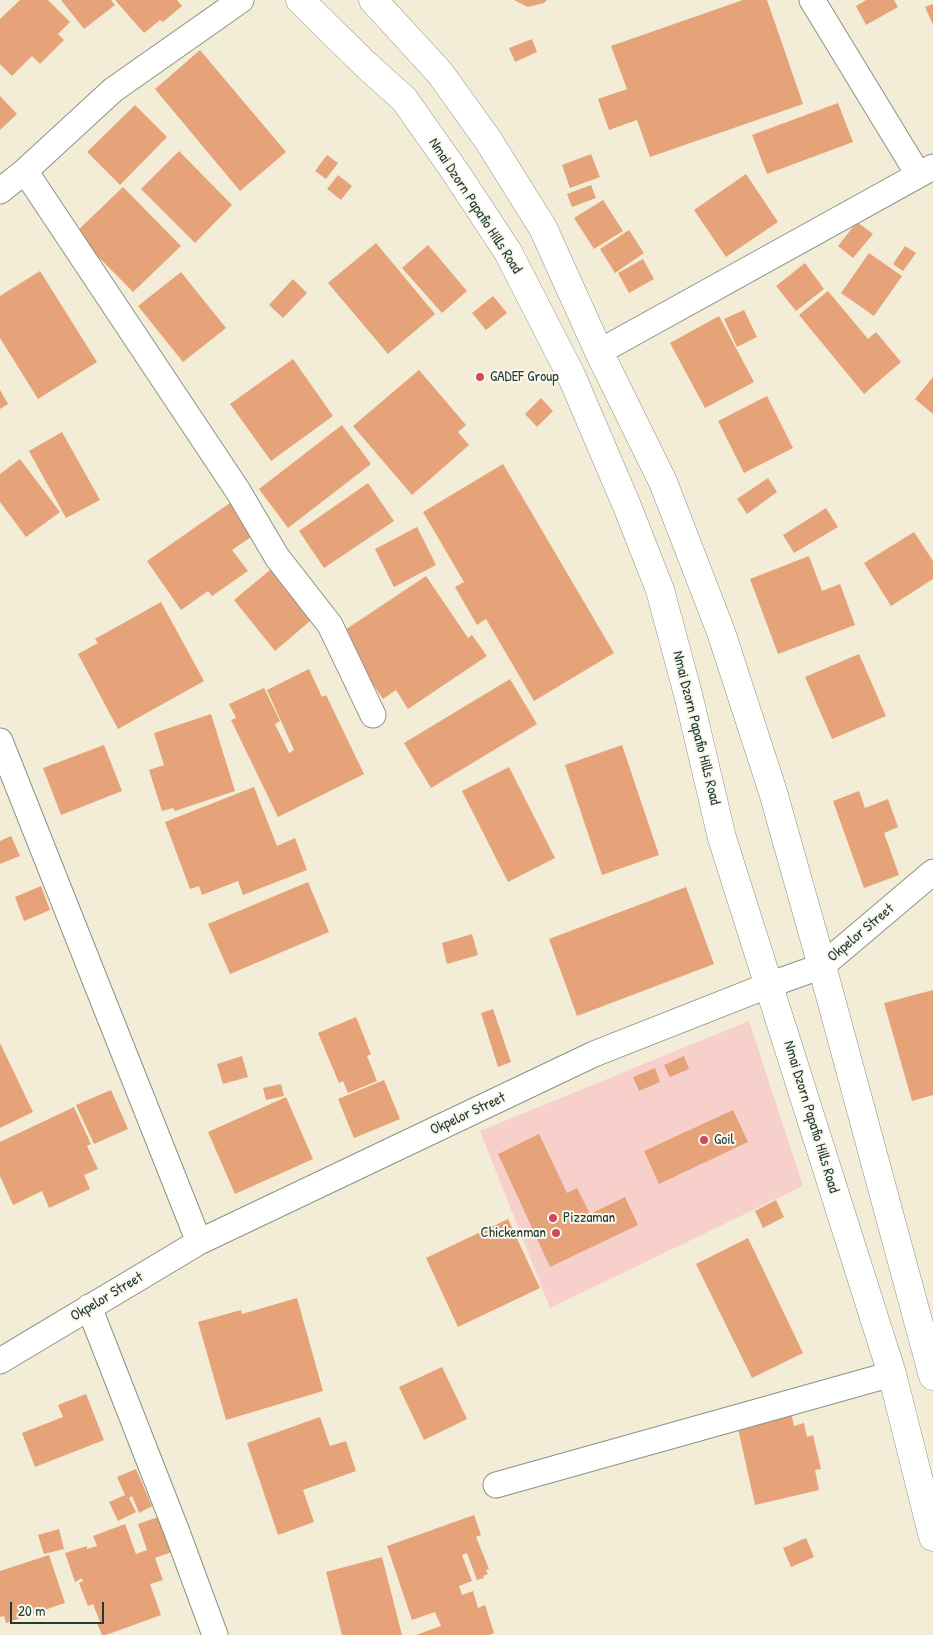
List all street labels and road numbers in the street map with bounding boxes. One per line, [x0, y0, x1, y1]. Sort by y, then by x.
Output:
street label: Nmai Dzorn Papafio Hills Road [424, 135, 526, 277]
street label: Nmai Dzorn Papafio Hills Road [668, 649, 724, 807]
street label: Okpelor Street [824, 900, 898, 966]
street label: Nmai Dzorn Papafio Hills Road [779, 1039, 843, 1195]
street label: Okpelor Street [427, 1089, 509, 1139]
street label: Okpelor Street [68, 1268, 146, 1326]

